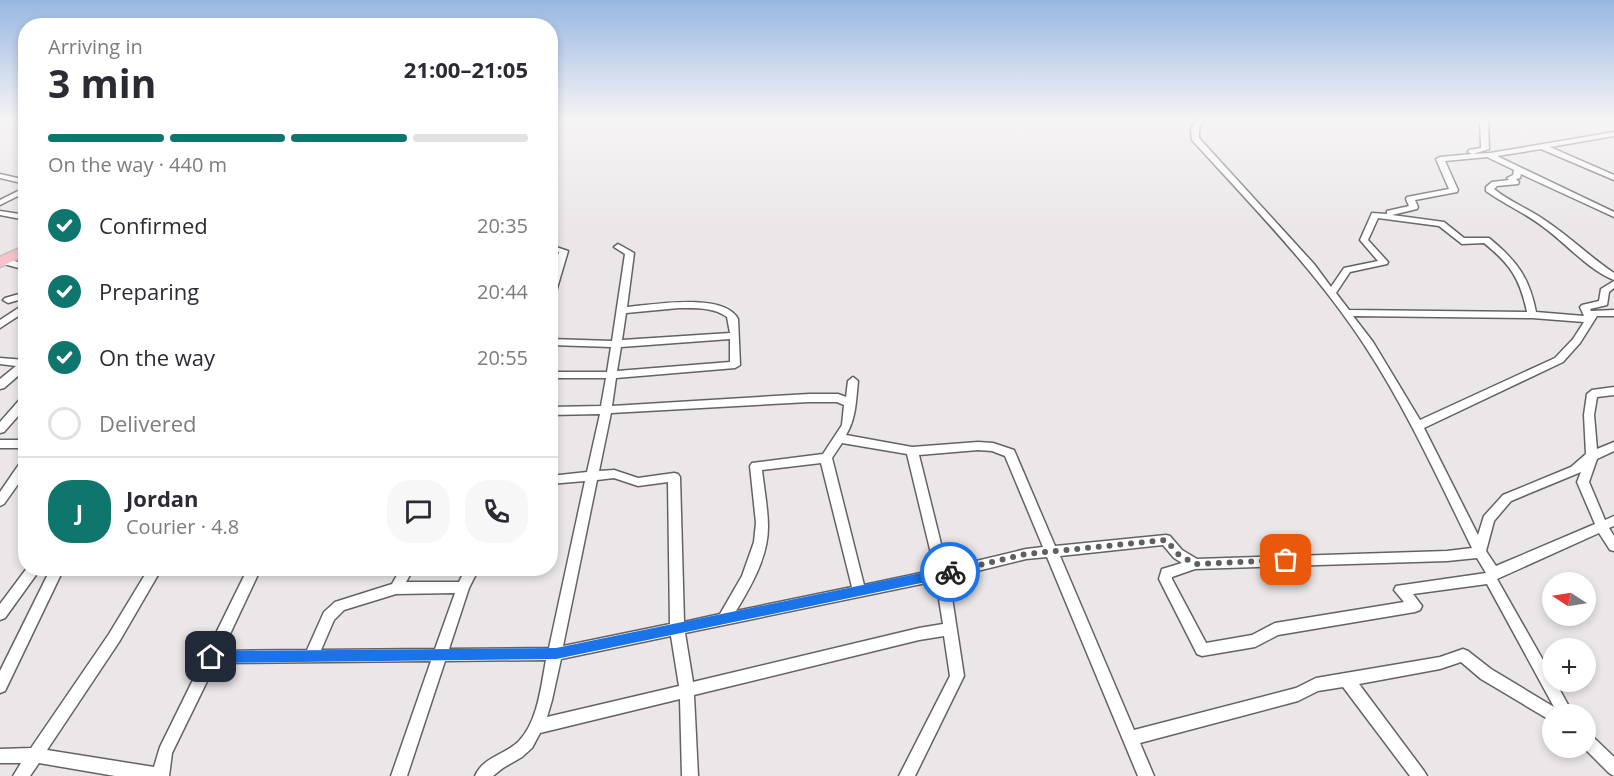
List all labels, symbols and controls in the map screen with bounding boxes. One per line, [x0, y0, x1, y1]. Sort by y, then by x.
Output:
text: Arriving in [48, 33, 143, 60]
text: 21:00–21:05 [404, 54, 528, 84]
text: 3 min [48, 56, 156, 109]
text: On the way · 440 m [48, 151, 227, 178]
icon: check [48, 209, 81, 242]
text: Confirmed [99, 210, 208, 240]
text: 20:35 [477, 212, 528, 239]
icon: check [48, 275, 81, 308]
text: Preparing [99, 276, 199, 306]
text: 20:44 [477, 278, 528, 305]
icon: check [48, 341, 81, 374]
text: On the way [99, 342, 215, 372]
text: 20:55 [477, 344, 528, 371]
text: Delivered [99, 408, 197, 438]
button: chat [387, 480, 450, 543]
button: phone [465, 480, 528, 543]
text: Jordan [126, 483, 199, 513]
text: J [76, 496, 83, 526]
text: Courier · 4.8 [126, 513, 239, 540]
pin [1260, 534, 1311, 585]
courier [920, 542, 980, 602]
icon: bag [1269, 543, 1302, 576]
icon: bike [934, 556, 967, 589]
north arrow [1542, 572, 1596, 626]
map controls [1542, 572, 1596, 758]
pin [185, 631, 236, 682]
button: + [1542, 638, 1596, 692]
icon: home [194, 640, 227, 673]
button: − [1542, 704, 1596, 758]

